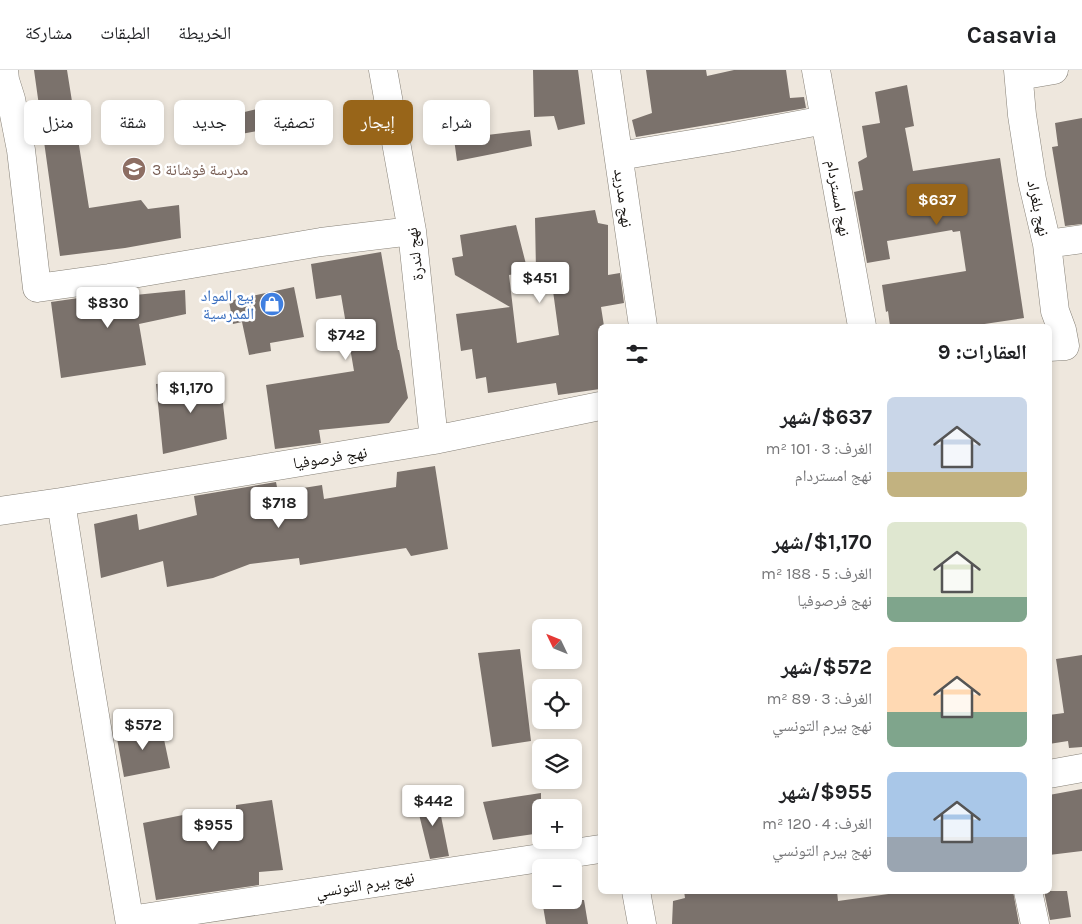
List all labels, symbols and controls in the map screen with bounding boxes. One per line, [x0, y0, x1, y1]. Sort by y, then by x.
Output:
text: Casavia [967, 21, 1057, 49]
text: مشاركة [25, 22, 72, 44]
text: الطبقات [100, 22, 150, 44]
text: الخريطة [178, 22, 231, 44]
chip: منزل [24, 100, 91, 145]
chip: شقة [101, 100, 164, 145]
chip: جديد [174, 100, 245, 145]
chip: تصفية [255, 100, 333, 145]
chip: إيجار [343, 100, 413, 145]
chip: شراء [423, 100, 490, 145]
school or university icon: مدرسة فوشانة 3 [121, 156, 147, 182]
street label: نهج امستردام [821, 158, 855, 238]
place label: مدرسة فوشانة 3 [152, 160, 248, 179]
street label: نهج مدريد [609, 167, 637, 229]
street label: نهج بلغراد [1022, 178, 1054, 238]
pin: $637 [907, 184, 967, 226]
text: $637 [918, 190, 956, 209]
street label: نهج لندرة [402, 226, 428, 282]
pin: $451 [510, 262, 570, 304]
text: $451 [522, 268, 558, 287]
pin: $830 [78, 286, 138, 329]
place label: بيع المواد المدرسية [201, 286, 254, 323]
shop icon: بيع المواد المدرسية [259, 291, 285, 317]
text: $830 [87, 293, 129, 312]
pin: $742 [316, 318, 376, 361]
text: $742 [327, 325, 365, 344]
icon: filters [623, 340, 651, 368]
text: العقارات: 9 [938, 340, 1027, 364]
pin: $1,170 [150, 372, 232, 414]
text: $1,170 [169, 378, 213, 397]
text: $637/شهر [780, 405, 872, 429]
icon: home [927, 417, 987, 477]
text: الغرف: 3 · 101 m² [765, 439, 872, 458]
street label: نهج فرصوفيا [292, 442, 369, 474]
text: نهج امستردام [795, 466, 872, 485]
pin: $718 [249, 486, 309, 529]
text: $718 [261, 493, 297, 512]
text: $1,170/شهر [772, 530, 872, 554]
icon: home [927, 542, 987, 602]
text: الغرف: 5 · 188 m² [761, 564, 872, 583]
text: نهج فرصوفيا [797, 591, 872, 610]
north arrow [532, 619, 582, 669]
map controls [532, 619, 582, 909]
text: $572/شهر [781, 655, 872, 679]
icon: home [927, 667, 987, 727]
button: locate [532, 679, 582, 729]
text: الغرف: 3 · 89 m² [766, 689, 872, 708]
pin: $572 [113, 708, 173, 751]
text: $572 [124, 715, 162, 734]
text: نهج بيرم التونسي [772, 716, 872, 735]
button: layers [532, 739, 582, 789]
text: $955/شهر [779, 780, 872, 804]
pin: $442 [403, 784, 463, 827]
text: $442 [413, 791, 453, 810]
icon: home [927, 792, 987, 852]
button: + [532, 799, 582, 849]
pin: $955 [183, 808, 243, 851]
text: الغرف: 4 · 120 m² [762, 814, 872, 833]
text: $955 [193, 815, 233, 834]
text: نهج بيرم التونسي [772, 841, 872, 860]
button: − [532, 859, 582, 909]
street label: نهج بيرم التونسي [314, 867, 416, 905]

